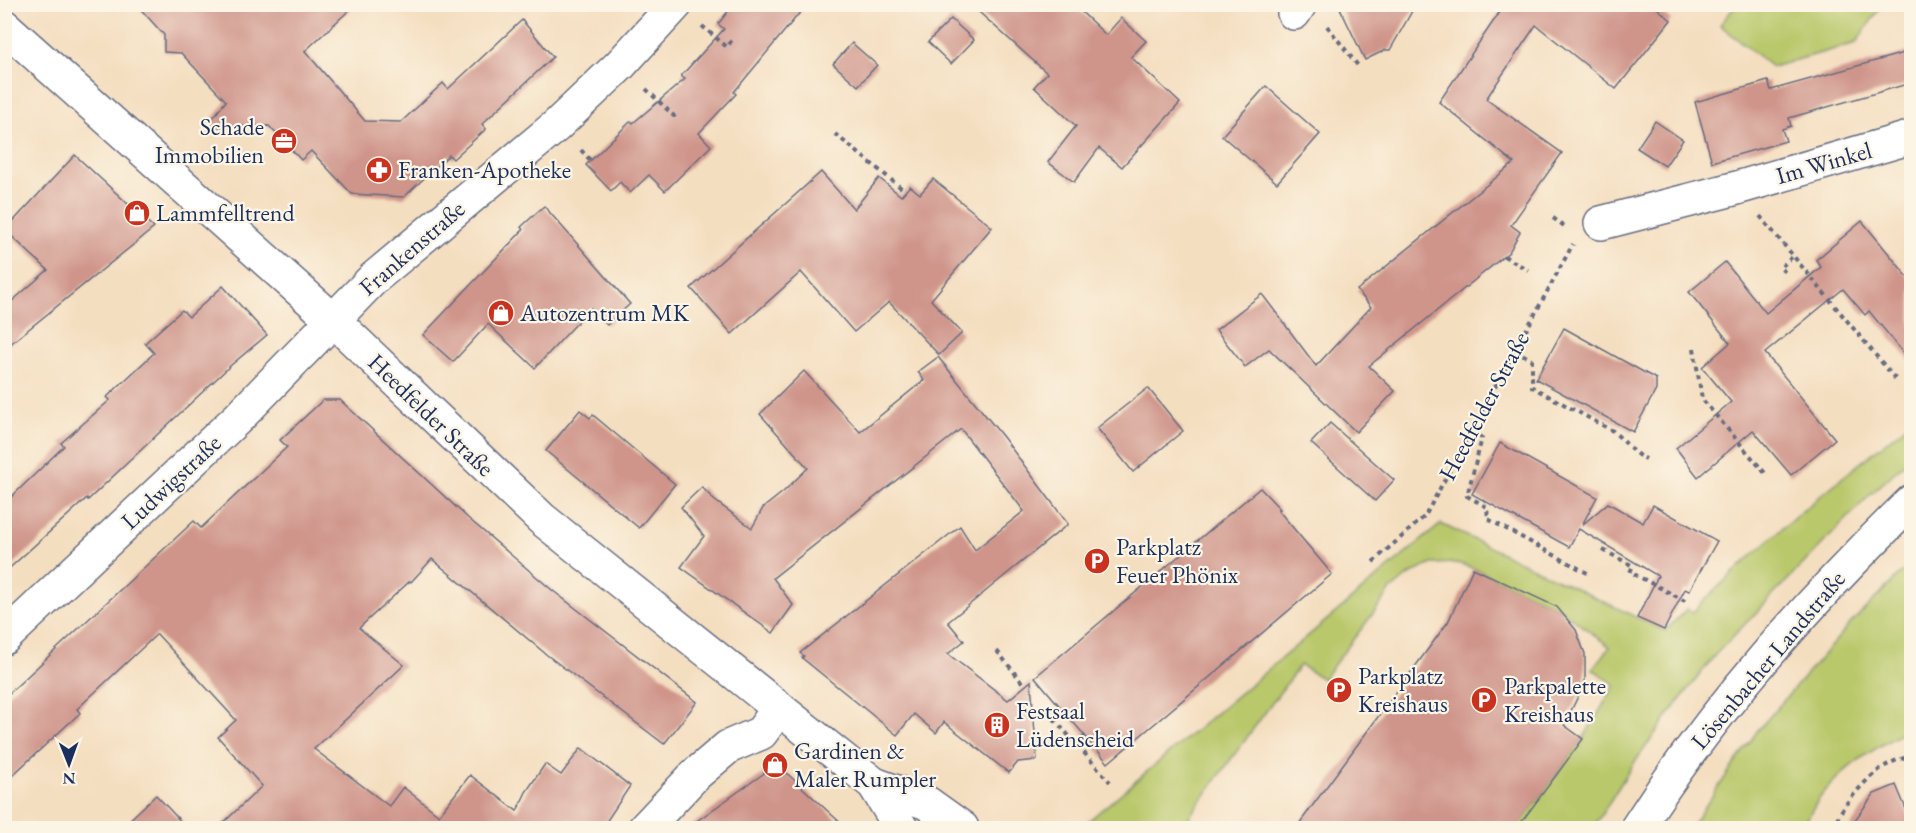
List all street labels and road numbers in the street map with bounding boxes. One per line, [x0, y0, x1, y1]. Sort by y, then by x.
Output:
street label: Im Winkel [1772, 134, 1875, 191]
street label: Frankenstraße [352, 193, 471, 302]
street label: Heedfelder Straße [1431, 326, 1536, 485]
street label: Heedfelder Straße [362, 347, 501, 483]
street label: Ludwigstraße [114, 427, 227, 536]
street label: Lösenbacher Landstraße [1684, 564, 1852, 756]

